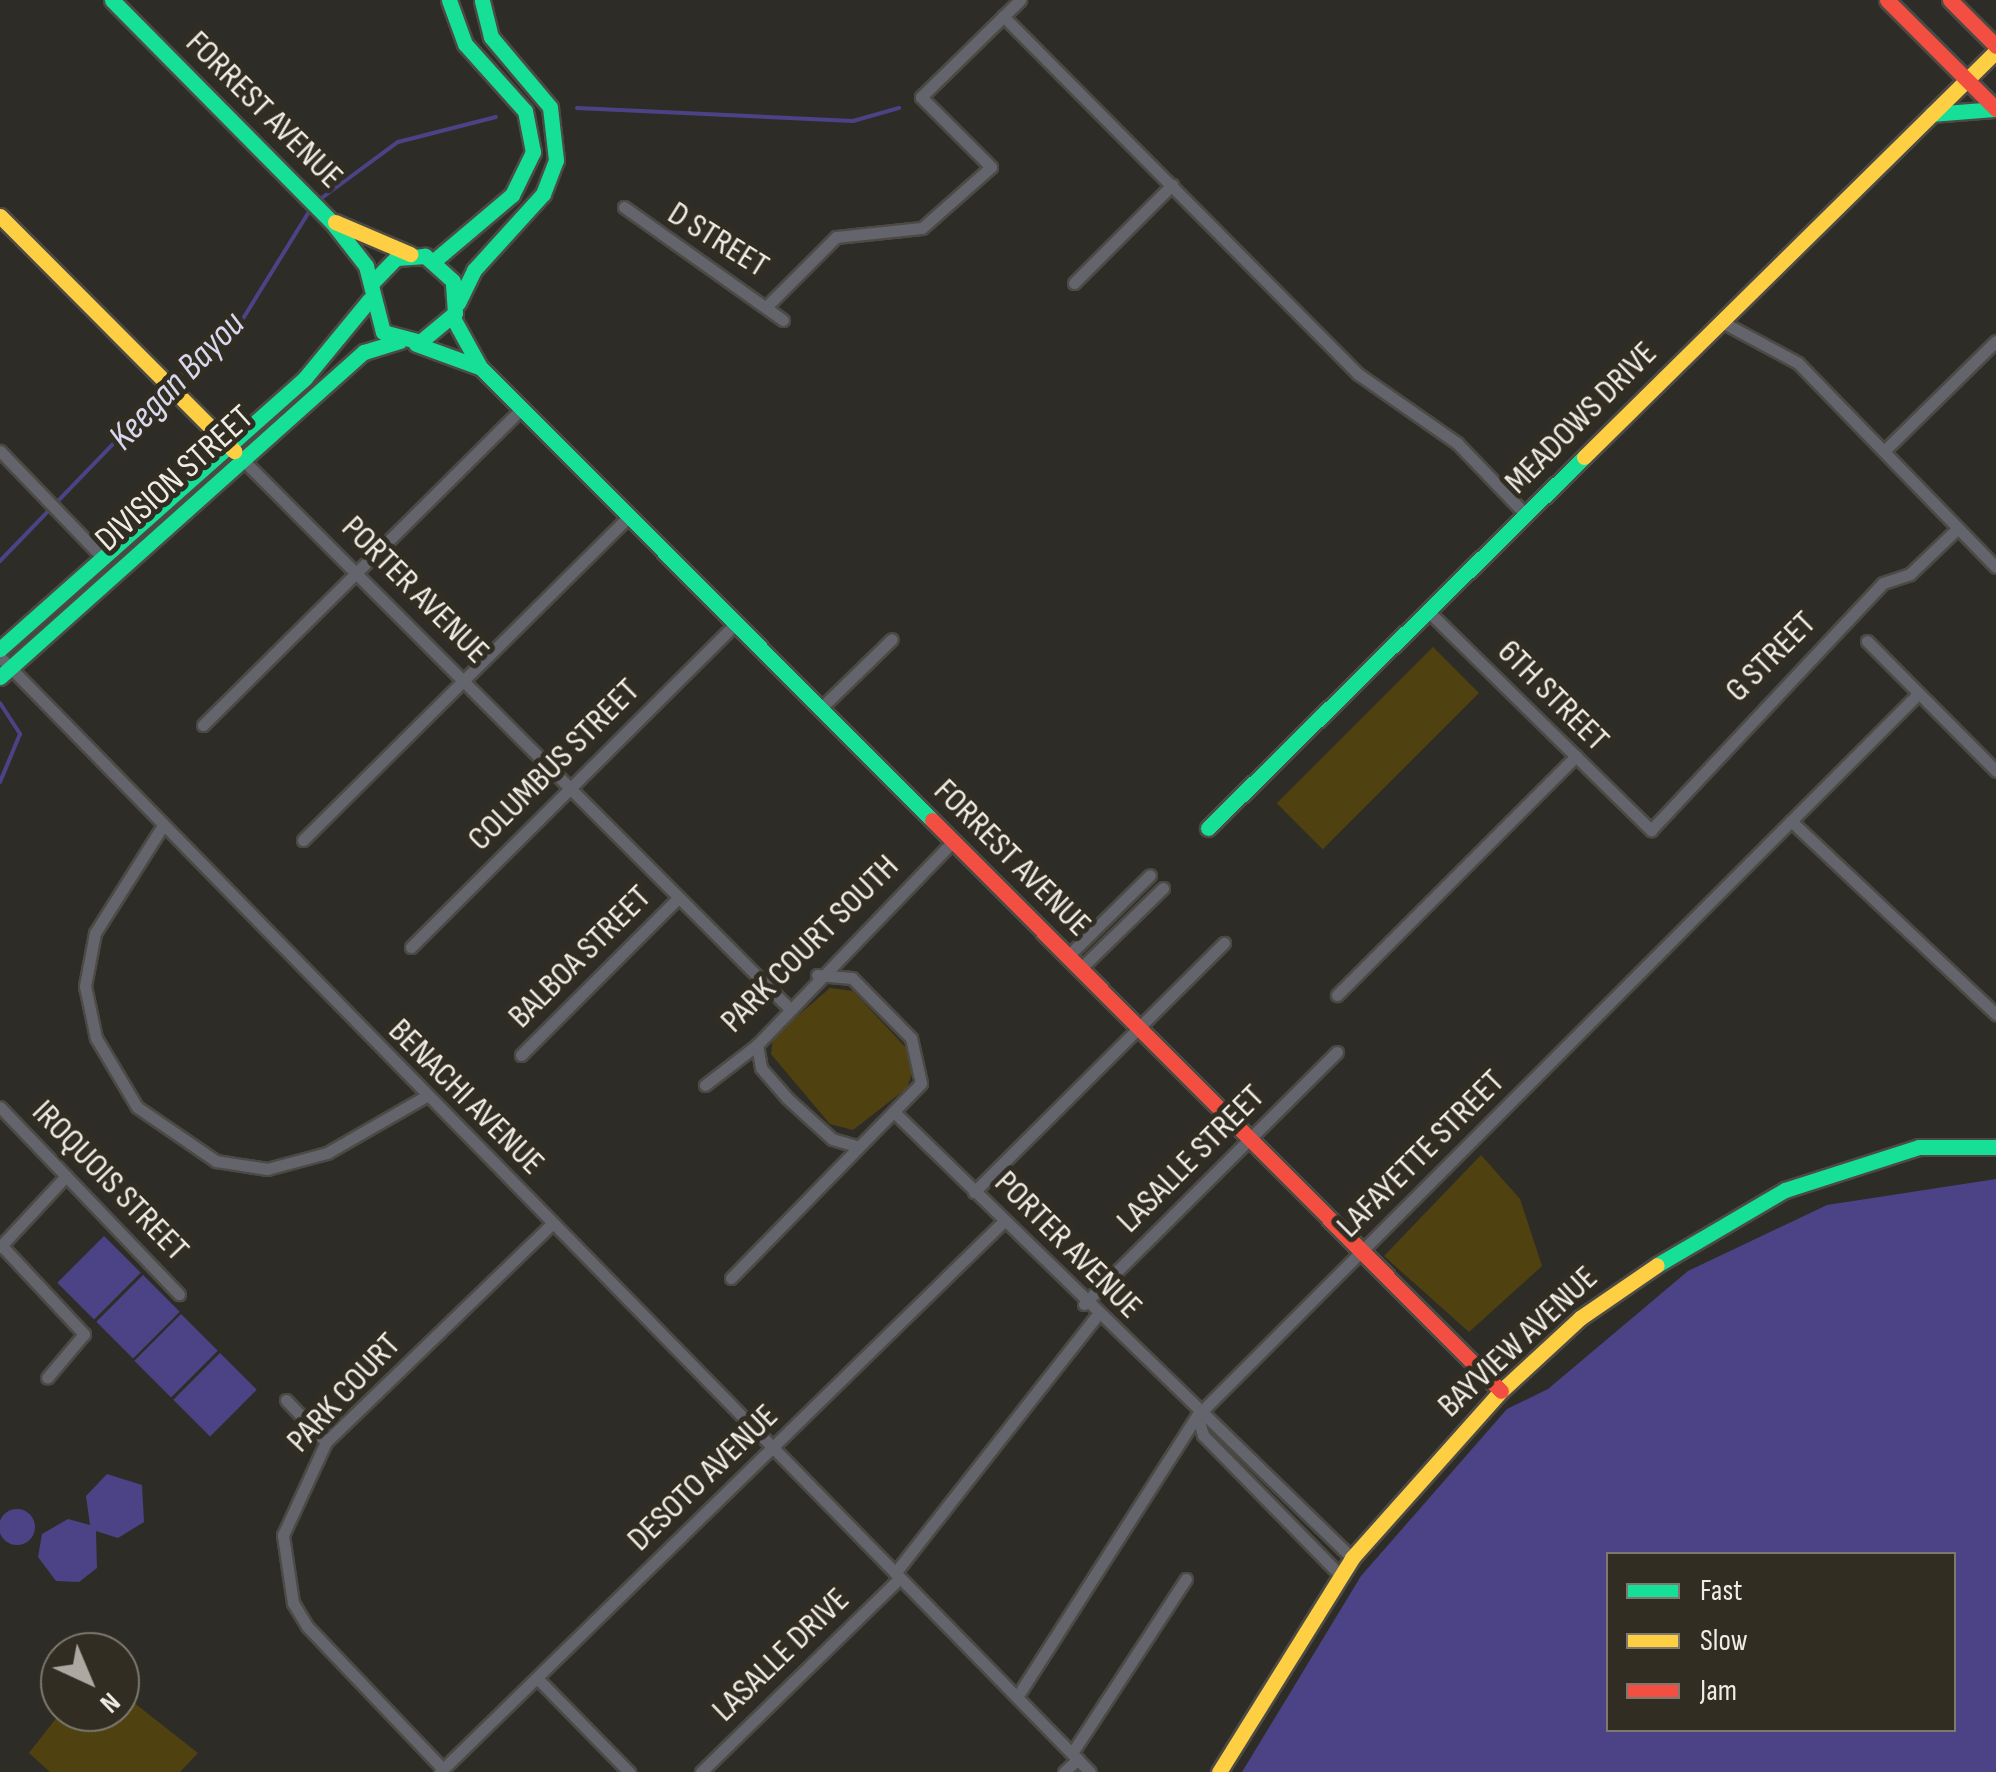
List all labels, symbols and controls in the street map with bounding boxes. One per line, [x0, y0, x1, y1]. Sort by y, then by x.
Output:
street label: FORREST AVENUE [176, 22, 352, 198]
street label: D STREET [660, 193, 776, 287]
water label: Keegan Bayou [100, 302, 254, 460]
street label: MEADOWS DRIVE [1496, 333, 1666, 503]
street label: DIVISION STREET [87, 397, 263, 561]
street label: PORTER AVENUE [332, 507, 498, 673]
street label: G STREET [1717, 603, 1825, 711]
street label: 6TH STREET [1488, 631, 1618, 761]
street label: COLUMBUS STREET [459, 670, 649, 860]
street label: FORREST AVENUE [924, 770, 1100, 946]
street label: PARK COURT SOUTH [712, 846, 908, 1042]
street label: BALBOA STREET [500, 877, 660, 1037]
street label: BENACHI AVENUE [379, 1010, 553, 1184]
street label: LAFAYETTE STREET [1328, 1061, 1514, 1247]
street label: LASALLE STREET [1108, 1076, 1274, 1242]
street label: IROQUOIS STREET [23, 1092, 197, 1270]
street label: PORTER AVENUE [985, 1162, 1151, 1328]
street label: BAYVIEW AVENUE [1429, 1257, 1607, 1427]
street label: PARK COURT [278, 1325, 410, 1461]
street label: DESOTO AVENUE [619, 1396, 787, 1560]
legend [1606, 1552, 1956, 1732]
text: Fast [1700, 1573, 1742, 1609]
street label: LASALLE DRIVE [704, 1579, 858, 1731]
text: Slow [1700, 1623, 1748, 1659]
north arrow [40, 1632, 140, 1732]
text: Jam [1700, 1673, 1737, 1709]
text: N [93, 1685, 127, 1720]

